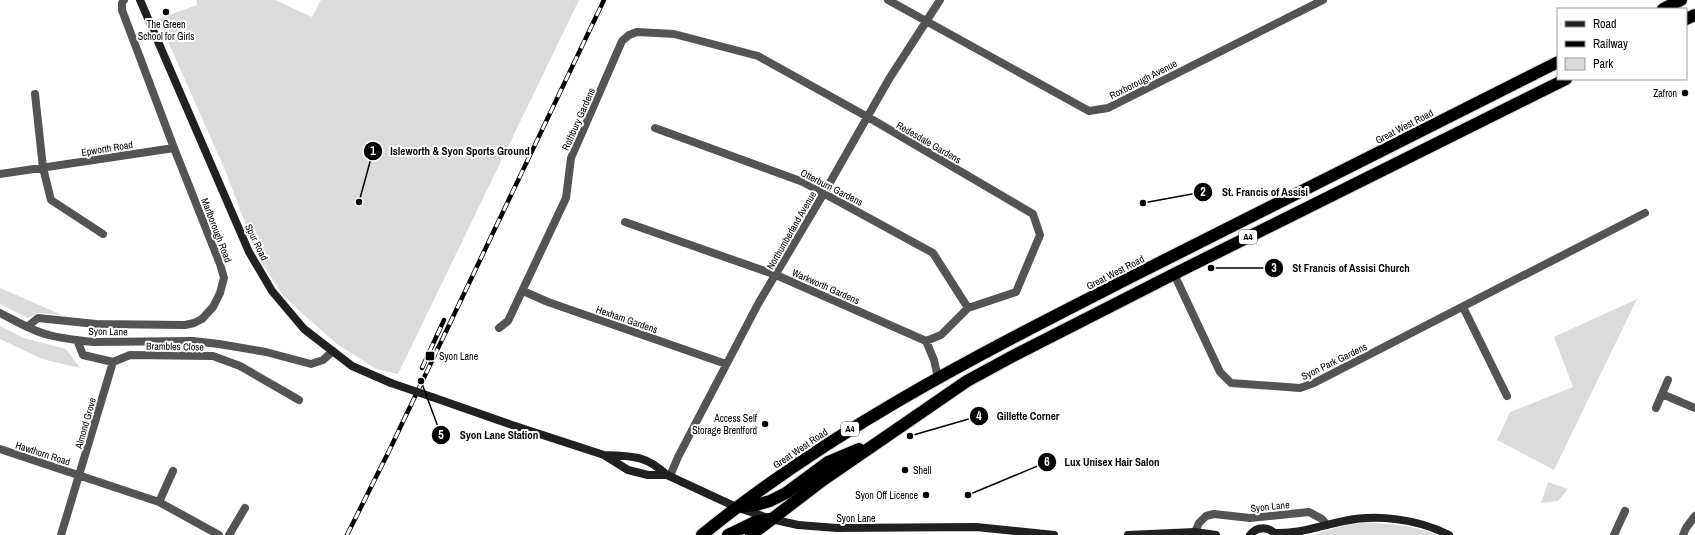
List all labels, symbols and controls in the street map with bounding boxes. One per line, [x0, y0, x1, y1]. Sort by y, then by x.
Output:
marker: The Green School for Girls [161, 7, 171, 17]
legend [1557, 8, 1687, 80]
text: Road [1593, 16, 1617, 32]
place label: The Green School for Girls [138, 18, 194, 43]
text: Railway [1593, 36, 1628, 52]
text: Park [1593, 56, 1613, 72]
street label: Roxborough Avenue [1107, 57, 1180, 102]
street label: Rothbury Gardens [559, 86, 598, 152]
place label: Zafron [1653, 87, 1677, 100]
marker: Zafron [1680, 88, 1690, 98]
street label: Great West Road [1373, 106, 1435, 147]
street label: Redesdale Gardens [894, 119, 964, 166]
street label: Epworth Road [80, 138, 134, 159]
callout: Isleworth & Syon Sports Ground [363, 140, 538, 163]
text: 1 [370, 143, 376, 159]
text: Isleworth & Syon Sports Ground [390, 144, 530, 158]
street label: Otterburn Gardens [798, 166, 865, 209]
callout: St. Francis of Assisi [1193, 180, 1316, 203]
text: 2 [1200, 184, 1206, 200]
text: St. Francis of Assisi [1222, 185, 1308, 199]
street label: Northumberland Avenue [764, 188, 819, 272]
street label: Marlborough Road [198, 196, 235, 264]
street label: Spur Road [242, 222, 271, 263]
road number: A4 [1239, 230, 1257, 244]
street label: Great West Road [1084, 252, 1146, 293]
callout: St Francis of Assisi Church [1264, 256, 1418, 279]
text: 3 [1271, 260, 1277, 276]
text: St Francis of Assisi Church [1292, 261, 1410, 275]
street label: Warkworth Gardens [790, 266, 862, 307]
street label: Hexham Gardens [594, 303, 659, 336]
street label: Syon Lane [88, 325, 128, 338]
street label: Brambles Close [146, 339, 204, 354]
street label: Syon Park Gardens [1299, 340, 1369, 383]
marker: Syon Lane [424, 350, 436, 362]
place label: Syon Lane [439, 350, 479, 363]
street label: Almond Grove [72, 396, 99, 451]
callout: Gillette Corner [969, 404, 1067, 427]
text: 4 [976, 408, 982, 424]
text: Gillette Corner [997, 409, 1060, 423]
place label: Access Self Storage Brentford [692, 412, 758, 437]
marker: Access Self Storage Brentford [760, 419, 770, 429]
road number: A4 [841, 422, 859, 436]
callout: Syon Lane Station [431, 424, 546, 447]
street label: Great West Road [770, 425, 830, 471]
text: 5 [438, 427, 444, 443]
text: Syon Lane Station [460, 428, 538, 442]
street label: Hawthorn Road [14, 438, 72, 468]
callout: Lux Unisex Hair Salon [1037, 451, 1168, 474]
text: 6 [1044, 454, 1050, 470]
text: Lux Unisex Hair Salon [1064, 455, 1160, 469]
place label: Shell [913, 464, 931, 477]
marker: Shell [900, 465, 910, 475]
place label: Syon Off Licence [855, 489, 918, 502]
marker: Syon Off Licence [921, 490, 931, 500]
street label: Syon Lane [1250, 498, 1291, 515]
street label: Syon Lane [836, 512, 876, 525]

